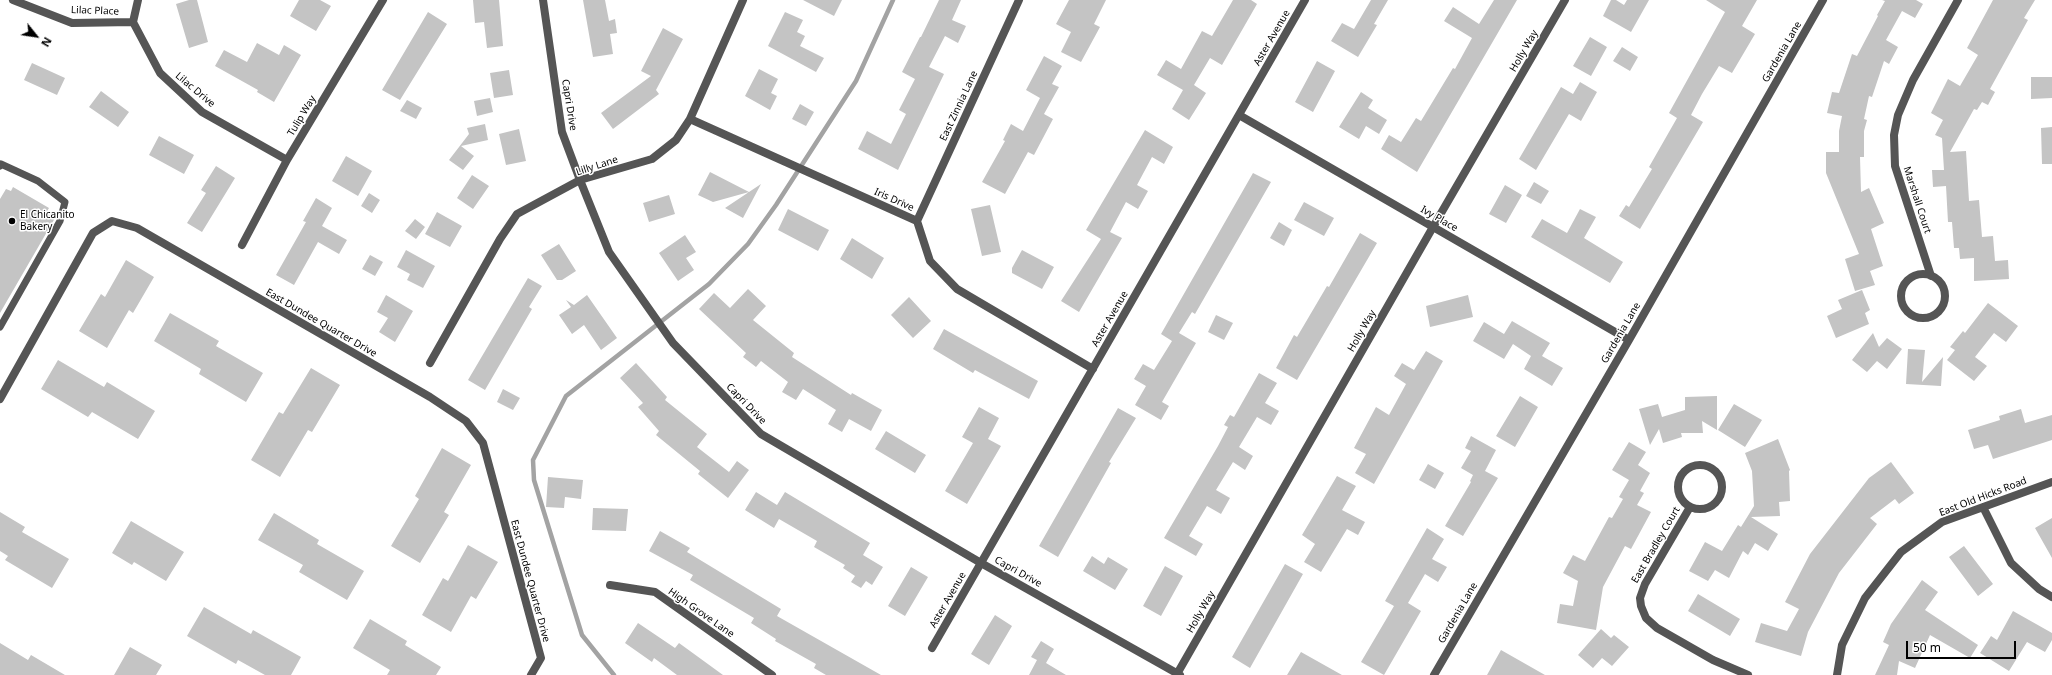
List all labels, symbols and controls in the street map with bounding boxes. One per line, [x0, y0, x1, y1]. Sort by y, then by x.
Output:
street label: Lilac Place [71, 4, 119, 18]
street label: Aster Avenue [1251, 8, 1293, 68]
north arrow [16, 16, 56, 56]
street label: Gardenia Lane [1760, 19, 1804, 85]
street label: Holly Way [1507, 28, 1541, 74]
text: N [38, 35, 56, 50]
street label: East Zinnia Lane [937, 69, 981, 143]
street label: Lilac Drive [173, 70, 217, 110]
street label: Capri Drive [559, 78, 579, 132]
street label: Tulip Way [285, 94, 319, 138]
street label: Lilly Lane [575, 154, 619, 178]
street label: Marshall Court [1901, 165, 1933, 235]
street label: Iris Drive [872, 186, 916, 214]
street label: Ivy Place [1418, 204, 1460, 234]
place label: El Chicanito Bakery [20, 209, 75, 232]
marker: El Chicanito Bakery [7, 216, 17, 226]
street label: East Dundee Quarter Drive [263, 286, 379, 360]
street label: Aster Avenue [1089, 289, 1131, 349]
street label: Gardenia Lane [1599, 300, 1643, 366]
street label: Holly Way [1345, 308, 1379, 354]
street label: Capri Drive [724, 381, 768, 427]
street label: East Old Hicks Road [1938, 475, 2028, 519]
street label: East Bradley Court [1629, 505, 1683, 585]
street label: East Dundee Quarter Drive [508, 518, 552, 644]
street label: Capri Drive [992, 554, 1044, 590]
street label: Aster Avenue [927, 570, 969, 630]
street label: Gardenia Lane [1436, 580, 1480, 646]
street label: High Grove Lane [666, 586, 736, 640]
street label: Holly Way [1184, 589, 1218, 635]
scale bar [1908, 633, 2018, 659]
text: 50 m [1913, 639, 1941, 656]

